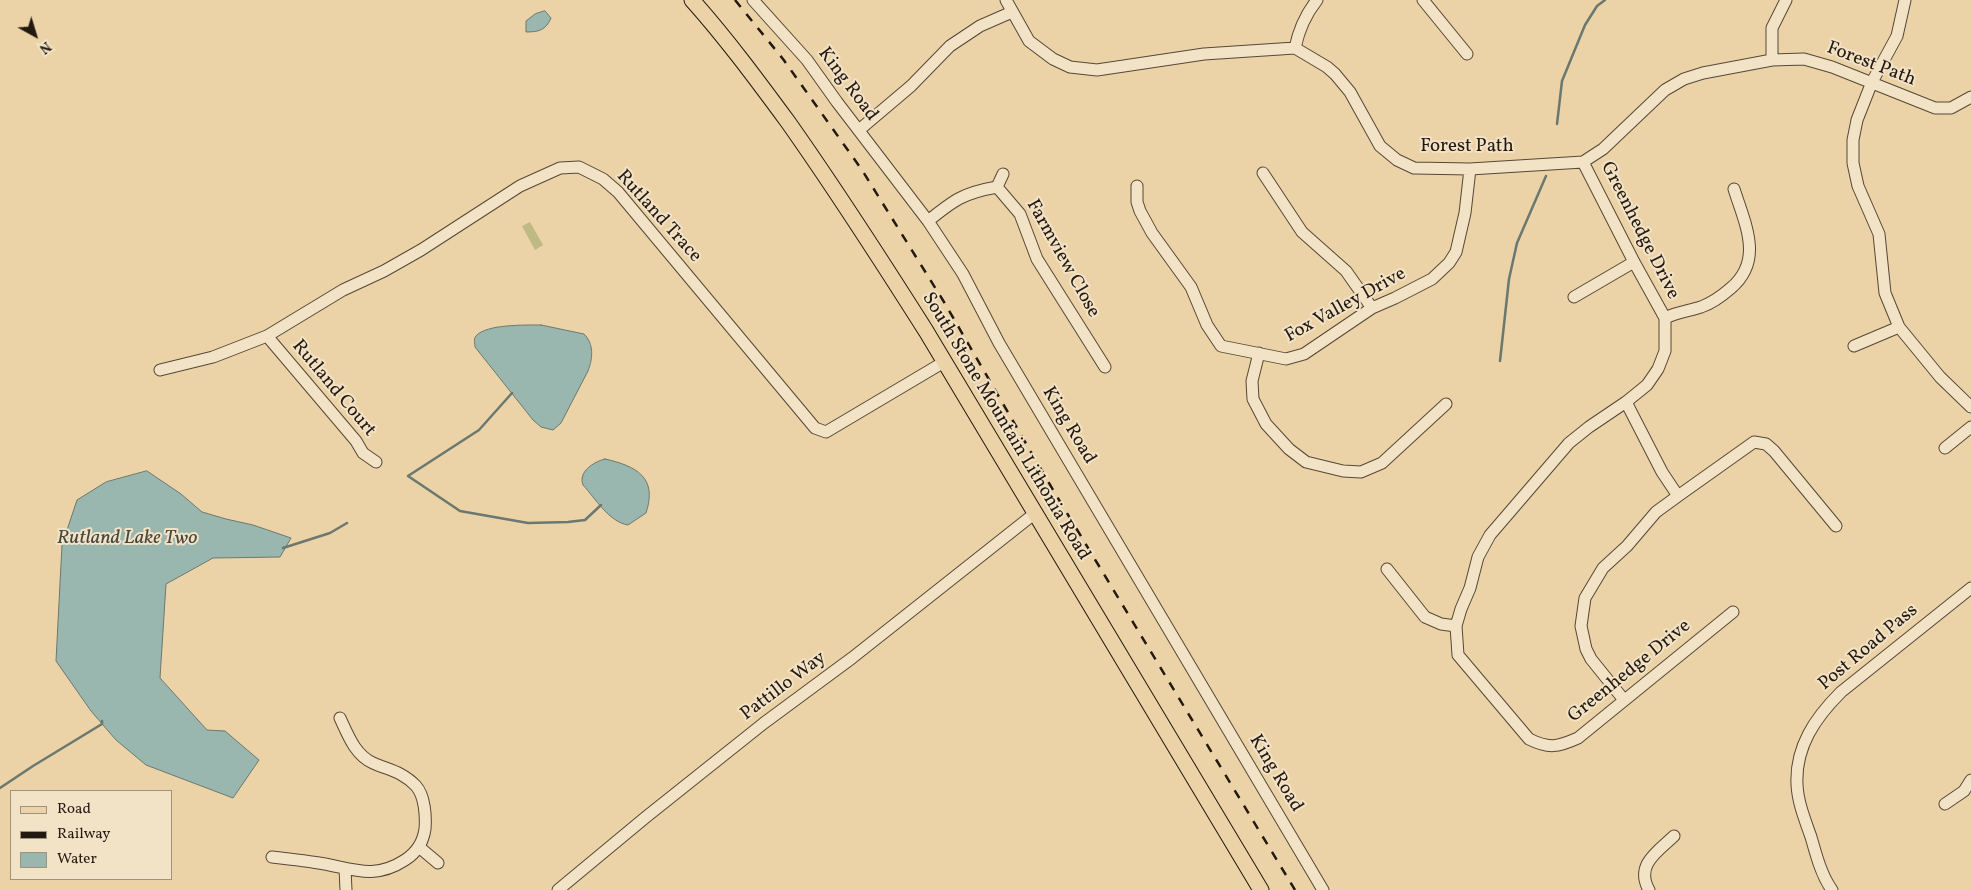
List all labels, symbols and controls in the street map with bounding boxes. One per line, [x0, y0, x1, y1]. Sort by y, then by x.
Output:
north arrow [10, 10, 60, 60]
text: N [35, 36, 55, 58]
street label: Forest Path [1823, 38, 1919, 92]
street label: King Road [812, 44, 882, 126]
street label: Forest Path [1420, 137, 1514, 159]
street label: Greenhedge Drive [1595, 158, 1683, 304]
street label: Rutland Trace [610, 166, 706, 268]
street label: Farmview Close [1020, 196, 1104, 322]
street label: Fox Valley Drive [1282, 263, 1410, 349]
street label: South Stone Mountain Lithonia Road [916, 289, 1094, 565]
street label: Rutland Court [286, 336, 380, 442]
street label: King Road [1036, 383, 1100, 469]
water label: Rutland Lake Two [57, 527, 197, 551]
street label: Post Road Pass [1815, 600, 1923, 696]
street label: Greenhedge Drive [1564, 616, 1696, 728]
street label: Pattillo Way [737, 647, 831, 727]
street label: King Road [1243, 731, 1307, 817]
legend [10, 790, 172, 880]
text: Road [57, 799, 91, 820]
text: Railway [57, 824, 110, 845]
text: Water [57, 849, 97, 870]

